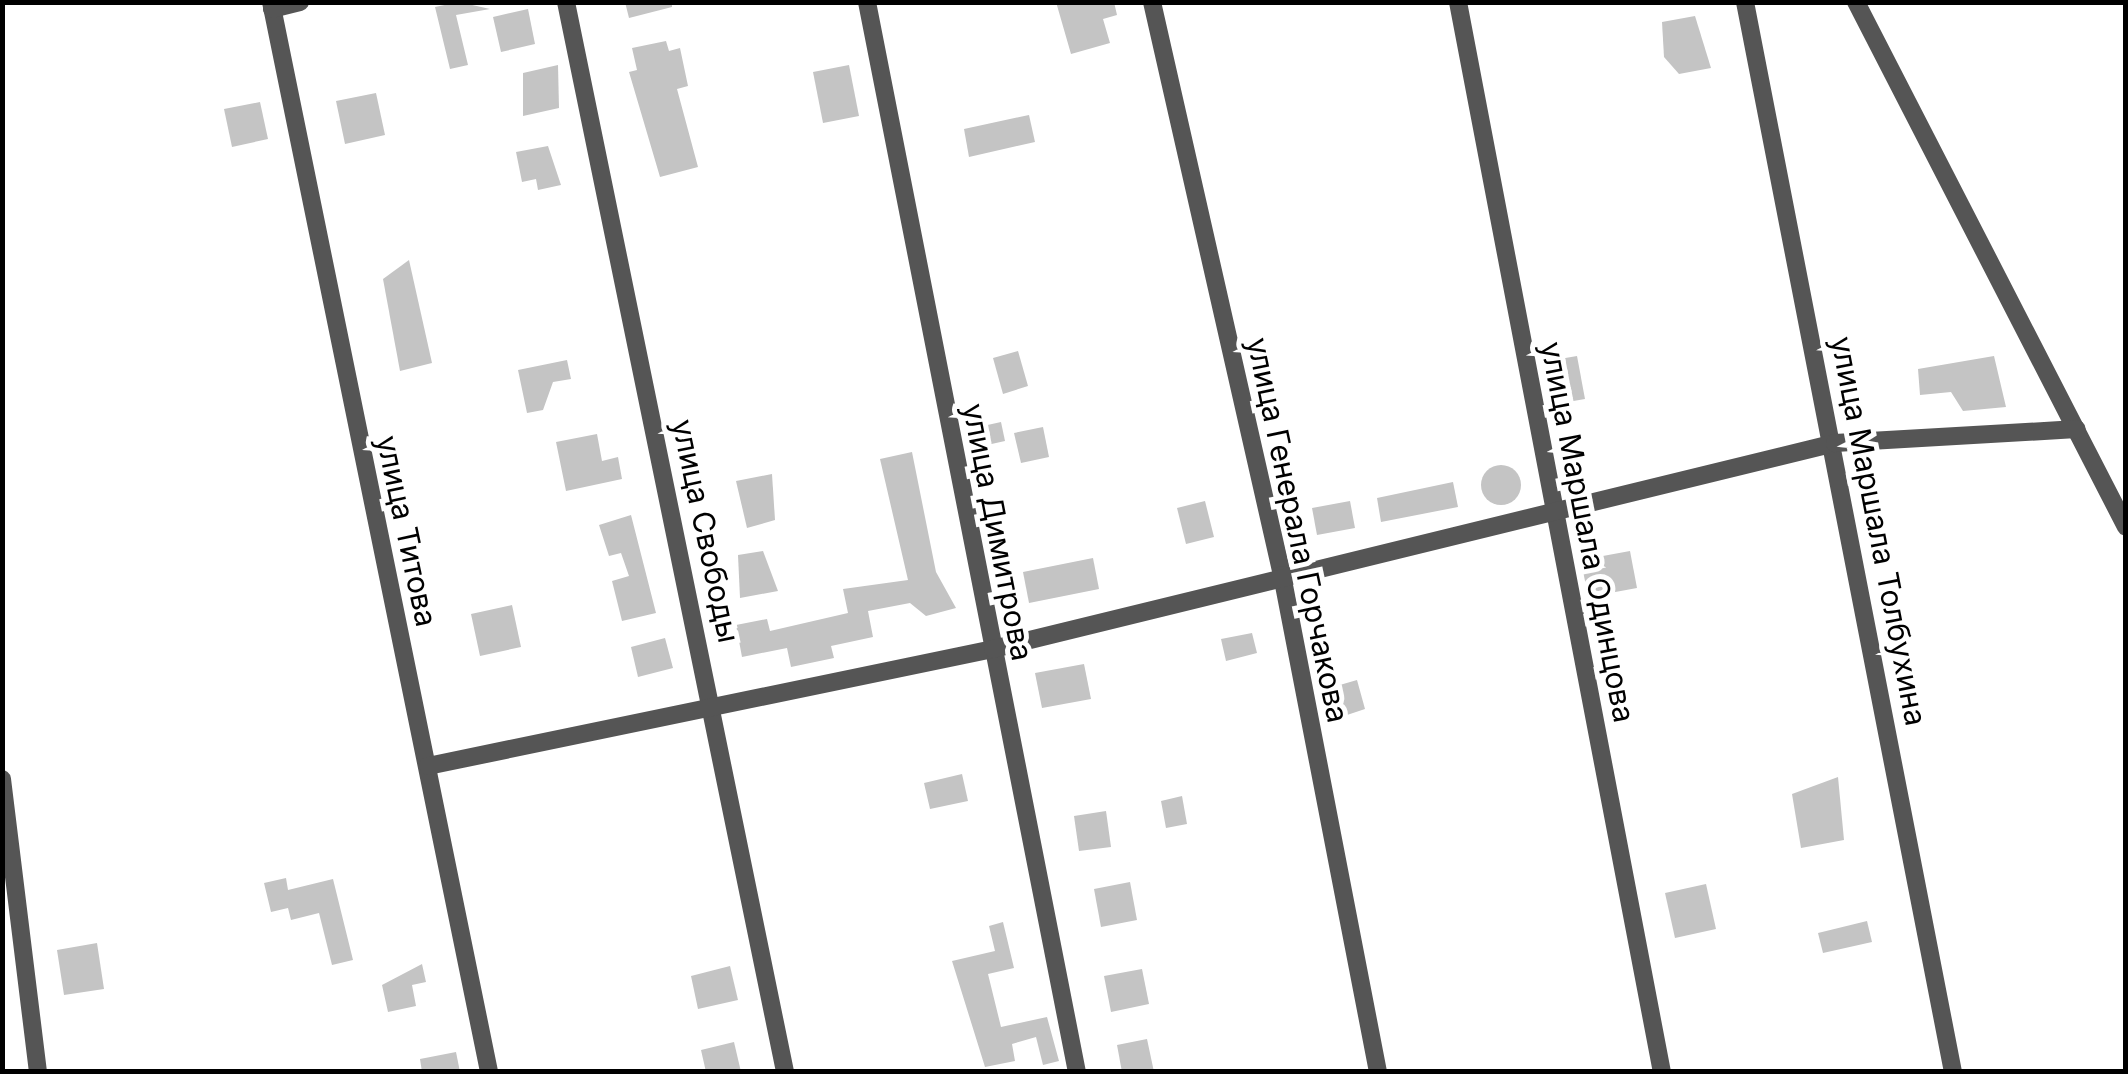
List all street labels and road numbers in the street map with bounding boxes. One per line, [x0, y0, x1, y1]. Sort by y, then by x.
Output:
street label: улица Маршала Толбухина [1824, 333, 1934, 729]
street label: улица Генерала Горчакова [1240, 334, 1356, 726]
street label: улица Маршала Одинцова [1533, 339, 1643, 725]
street label: улица Димитрова [955, 400, 1041, 664]
street label: улица Свободы [665, 416, 747, 646]
street label: улица Титова [369, 432, 445, 630]

